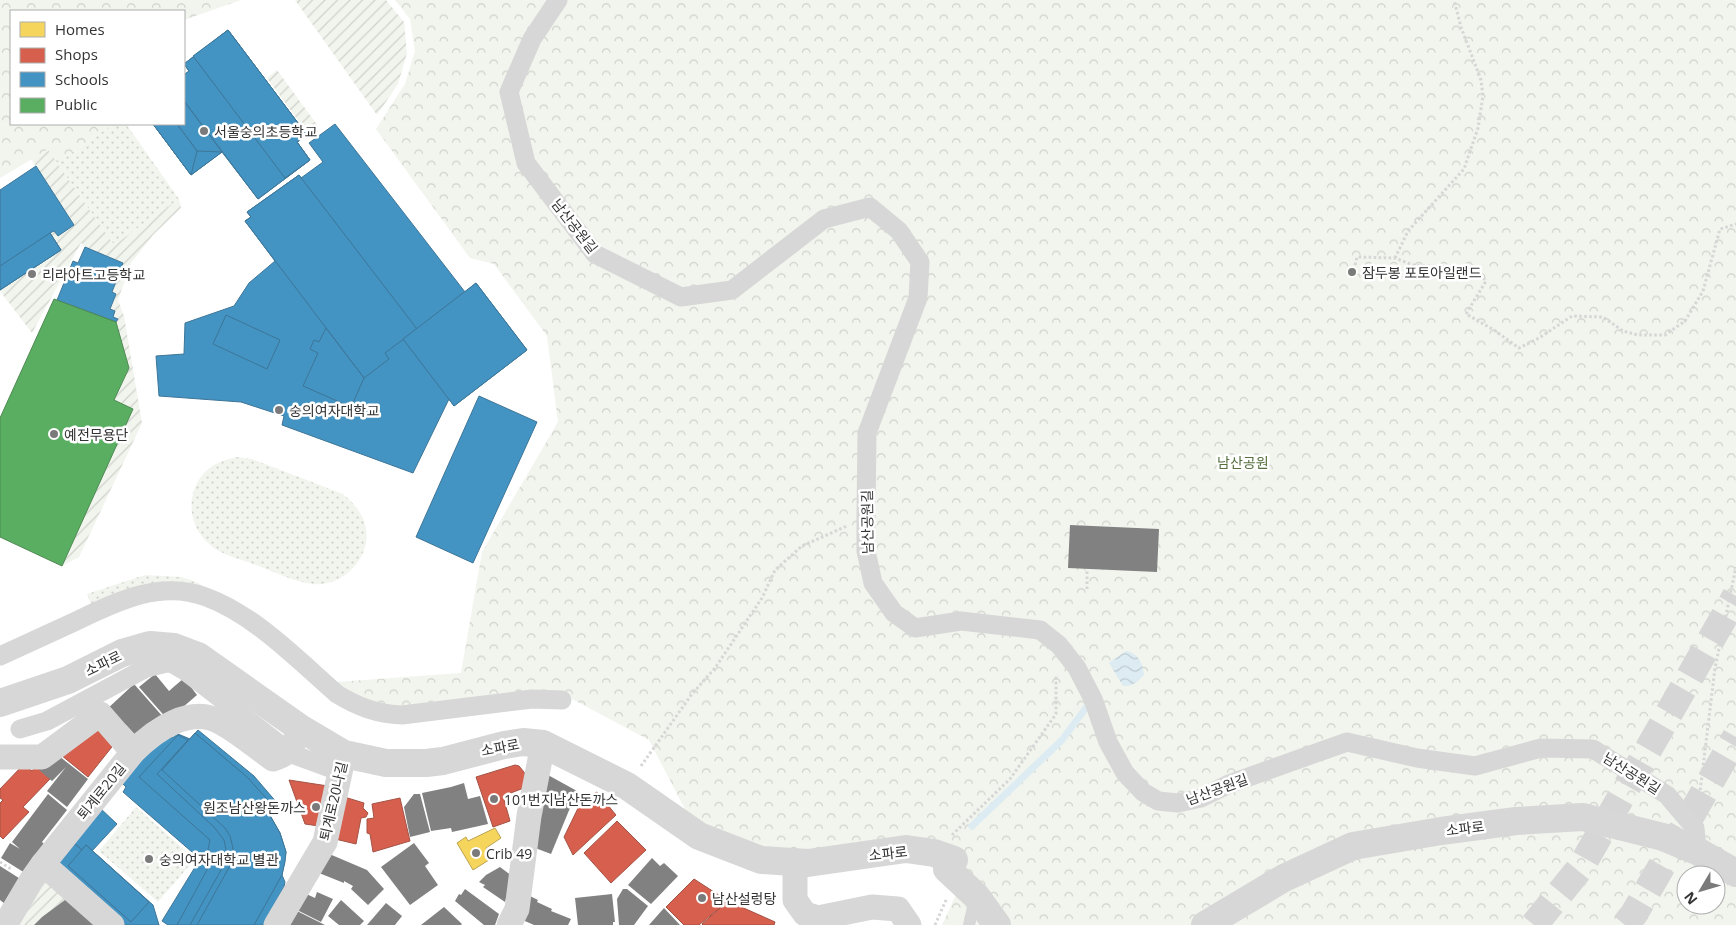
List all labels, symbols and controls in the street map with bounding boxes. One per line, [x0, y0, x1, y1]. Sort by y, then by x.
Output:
legend [10, 10, 185, 125]
text: Homes [55, 19, 105, 39]
text: Shops [55, 44, 98, 64]
text: Schools [55, 69, 109, 89]
text: Public [55, 94, 97, 114]
place label: 서울숭의초등학교 [214, 122, 317, 141]
marker: 서울숭의초등학교 [198, 125, 210, 137]
street label: 남산공원길 [548, 195, 602, 257]
place label: 잠두봉 포토아일랜드 [1362, 263, 1482, 282]
place label: 리라아트고등학교 [42, 265, 145, 284]
marker: 잠두봉 포토아일랜드 [1346, 266, 1358, 278]
marker: 리라아트고등학교 [26, 268, 38, 280]
place label: 숭의여자대학교 [289, 401, 379, 420]
marker: 숭의여자대학교 [273, 404, 285, 416]
place label: 예전무용단 [64, 425, 129, 444]
marker: 예전무용단 [48, 428, 60, 440]
park label: 남산공원 [1217, 453, 1269, 472]
street label: 남산공원길 [857, 490, 877, 554]
street label: 소파로 [81, 646, 125, 680]
street label: 소파로 [479, 734, 521, 760]
street label: 남산공원길 [1600, 748, 1664, 798]
street label: 퇴계로20길 [72, 759, 130, 823]
street label: 퇴계로20나길 [315, 760, 351, 842]
street label: 남산공원길 [1183, 769, 1251, 809]
place label: 101번지남산돈까스 [504, 790, 618, 809]
marker: 101번지남산돈까스 [488, 793, 500, 805]
place label: 원조남산왕돈까스 [203, 798, 306, 817]
marker: 원조남산왕돈까스 [310, 801, 322, 813]
street label: 소파로 [1445, 816, 1485, 840]
street label: 소파로 [868, 842, 908, 864]
place label: Crib 49 [486, 844, 532, 863]
marker: Crib 49 [470, 847, 482, 859]
place label: 숭의여자대학교 별관 [159, 850, 279, 869]
marker: 숭의여자대학교 별관 [143, 853, 155, 865]
north arrow [1676, 865, 1726, 915]
text: N [1679, 888, 1701, 909]
place label: 남산설렁탕 [712, 889, 777, 908]
marker: 남산설렁탕 [696, 892, 708, 904]

